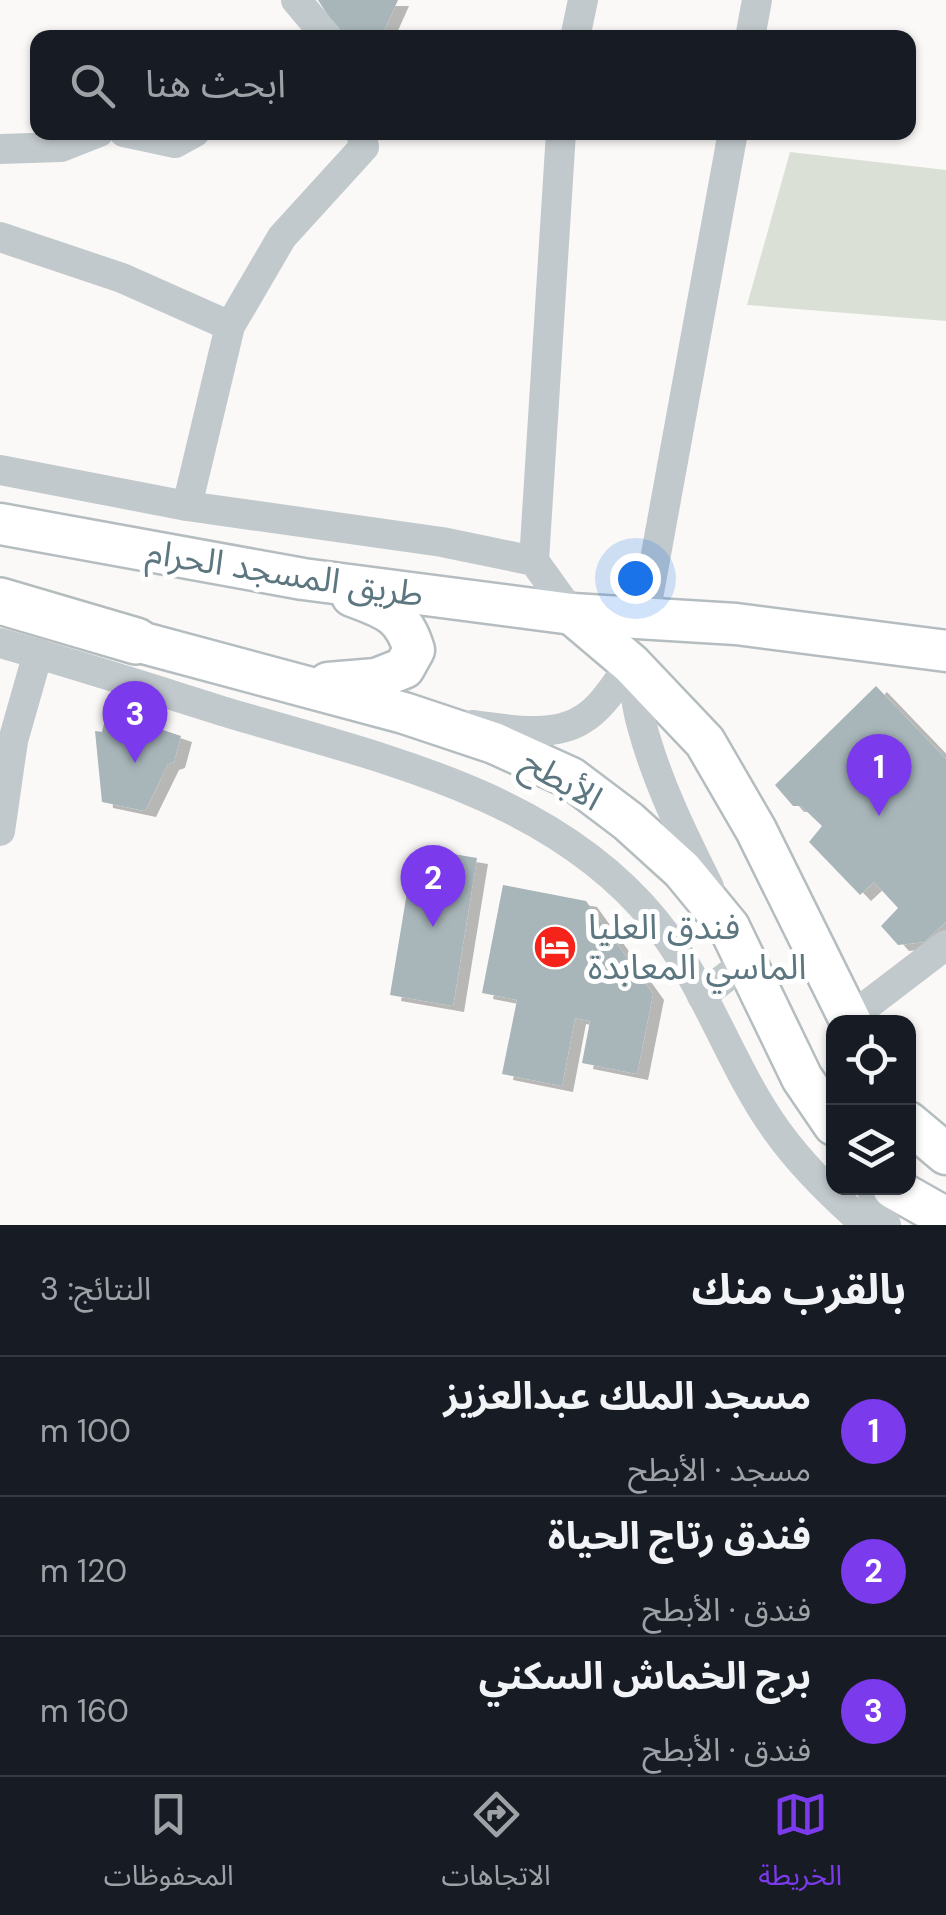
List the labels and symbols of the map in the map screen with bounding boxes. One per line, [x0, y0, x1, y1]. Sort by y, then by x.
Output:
street label: طريق المسجد الحرام [143, 528, 427, 621]
your location [610, 553, 661, 604]
pin: 3 [102, 680, 168, 763]
pin: 1 [846, 734, 912, 816]
street label: الأبطح [512, 739, 611, 824]
pin: 2 [400, 844, 466, 927]
place label: فندق العليا الماسي المعابدة [588, 904, 807, 994]
hotel icon: فندق العليا الماسي المعابدة [532, 924, 578, 970]

